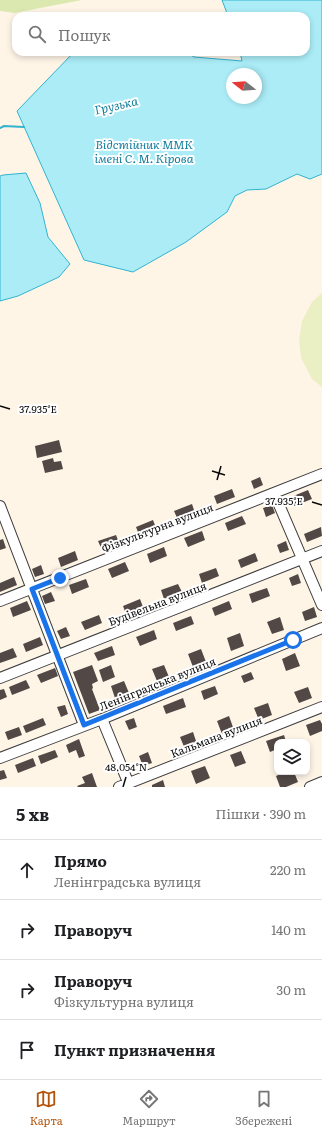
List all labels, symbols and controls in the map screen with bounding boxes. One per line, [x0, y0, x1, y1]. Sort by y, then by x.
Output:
search box [12, 12, 310, 56]
icon: search [26, 23, 48, 45]
text: Пошук [58, 23, 111, 46]
north arrow [226, 68, 262, 104]
water label: Грузька [93, 91, 140, 119]
water label: Відстійник ММК імені С. М. Кірова [94, 135, 194, 167]
text: 37.935°E [19, 401, 57, 416]
text: 37.935°E [265, 493, 303, 508]
street label: Фiзкультурна вулиця [99, 498, 215, 556]
route end [51, 569, 69, 587]
street label: Будівельна вулиця [105, 577, 209, 629]
route start [284, 631, 302, 649]
street label: Ленінградська вулиця [96, 652, 218, 714]
street label: Кальмана вулиця [168, 711, 265, 761]
map controls [274, 739, 310, 775]
button: layers [274, 739, 310, 775]
text: 48.054°N [105, 759, 147, 774]
text: 5 хв [16, 801, 49, 826]
text: Пішки · 390 m [216, 804, 306, 823]
text: Прямо [54, 849, 107, 872]
icon: ahead [16, 859, 38, 881]
text: 220 m [270, 860, 306, 879]
text: Ленінградська вулиця [54, 872, 201, 891]
text: Праворуч [54, 918, 132, 941]
icon: right [16, 919, 38, 941]
text: 140 m [271, 920, 306, 939]
text: Праворуч [54, 969, 132, 992]
icon: right [16, 979, 38, 1001]
text: 30 m [276, 980, 306, 999]
text: Фiзкультурна вулиця [54, 992, 194, 1011]
text: Пункт призначення [54, 1038, 215, 1061]
icon: arrive [16, 1039, 38, 1061]
tab: Карта [30, 1088, 63, 1128]
tab: Маршрут [122, 1088, 176, 1128]
tab: Збережені [235, 1088, 292, 1128]

